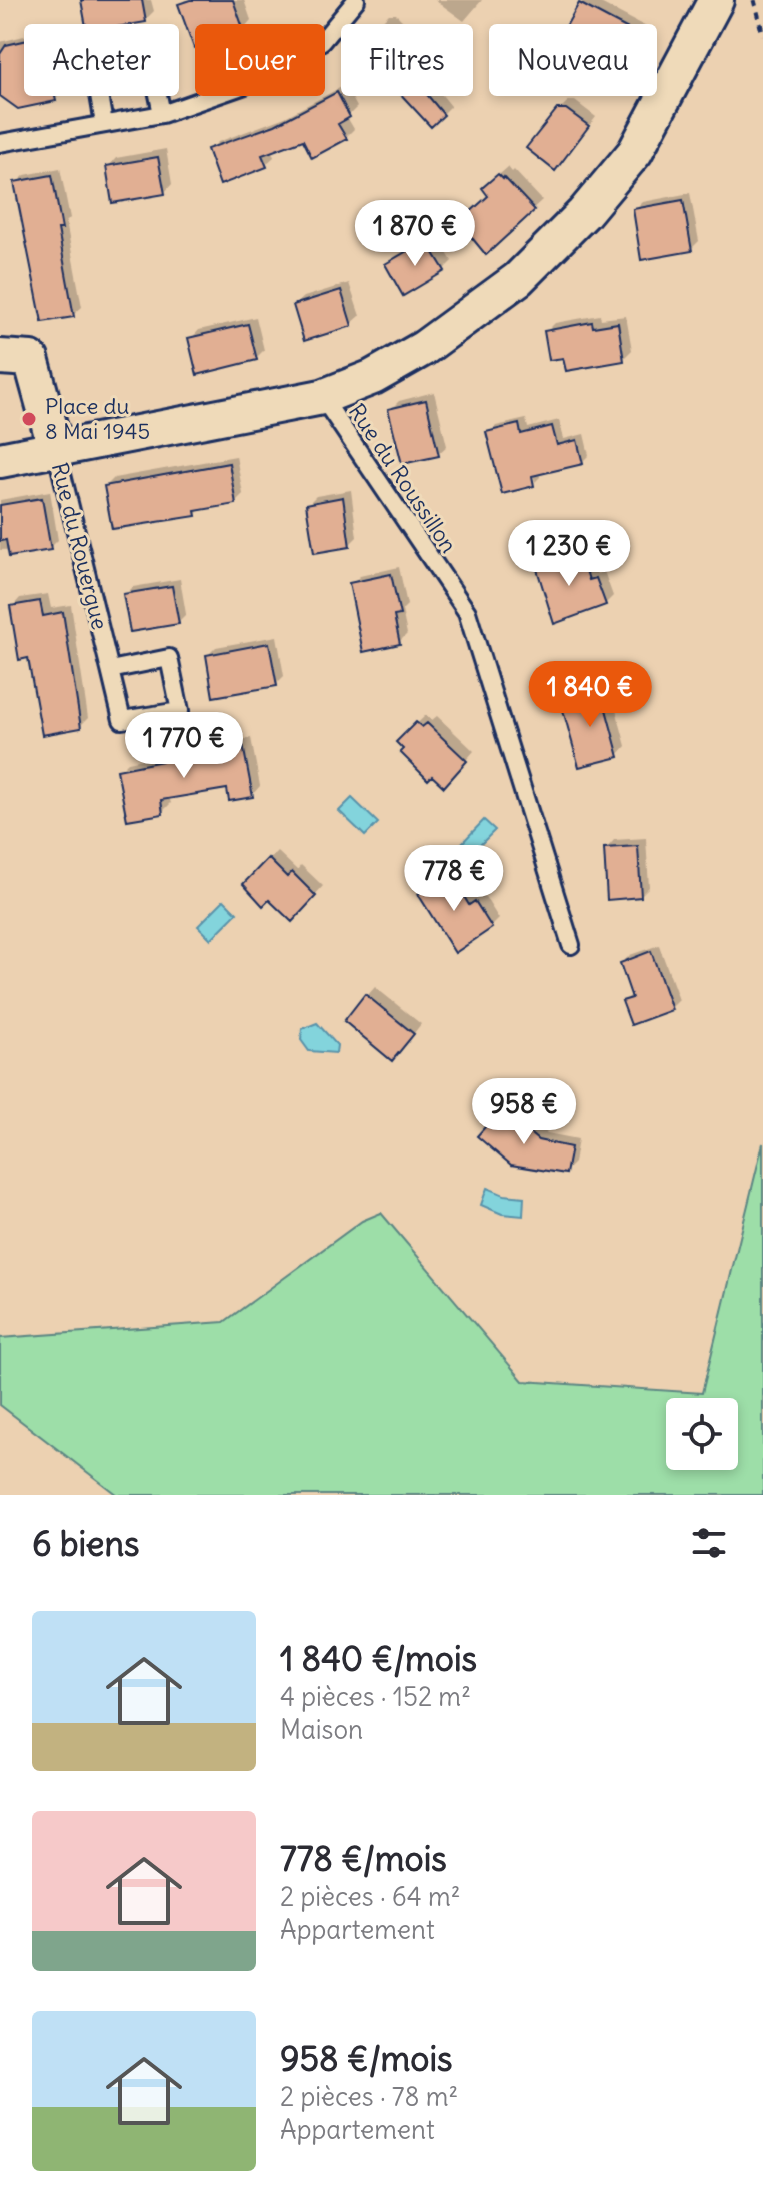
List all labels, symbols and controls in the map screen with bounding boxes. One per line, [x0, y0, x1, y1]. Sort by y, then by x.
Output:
chip: Acheter [24, 24, 179, 96]
chip: Louer [195, 24, 325, 96]
chip: Filtres [341, 24, 473, 96]
chip: Nouveau [489, 24, 657, 96]
pin: 1 870 € [341, 200, 489, 268]
text: 1 870 € [373, 209, 457, 242]
place label: Place du 8 Mai 1945 [45, 392, 150, 445]
street label: Rue du Roussillon [343, 398, 463, 558]
marker: Place du 8 Mai 1945 [20, 410, 38, 428]
street label: Rue du Rouergue [46, 460, 114, 632]
pin: 1 230 € [495, 520, 643, 588]
text: 1 230 € [526, 529, 612, 562]
pin: 1 840 € [516, 661, 664, 729]
text: 1 840 € [547, 670, 633, 703]
pin: 1 770 € [110, 712, 258, 780]
text: 1 770 € [143, 721, 225, 754]
pin: 778 € [398, 845, 510, 913]
text: 778 € [422, 854, 486, 887]
pin: 958 € [468, 1078, 580, 1146]
text: 958 € [490, 1087, 558, 1120]
map controls [666, 1398, 738, 1470]
button: locate [666, 1398, 738, 1470]
icon: filters [687, 1521, 731, 1565]
text: 6 biens [32, 1522, 140, 1565]
text: 1 840 €/mois [280, 1637, 477, 1680]
icon: home [96, 1643, 192, 1739]
text: 4 pièces · 152 m² [280, 1680, 471, 1713]
text: Maison [280, 1713, 363, 1746]
text: 778 €/mois [280, 1837, 447, 1880]
icon: home [96, 1843, 192, 1939]
text: 2 pièces · 64 m² [280, 1880, 461, 1913]
text: Appartement [280, 1913, 435, 1946]
text: 958 €/mois [280, 2037, 453, 2080]
icon: home [96, 2043, 192, 2139]
text: 2 pièces · 78 m² [280, 2080, 458, 2113]
text: Appartement [280, 2113, 435, 2146]

